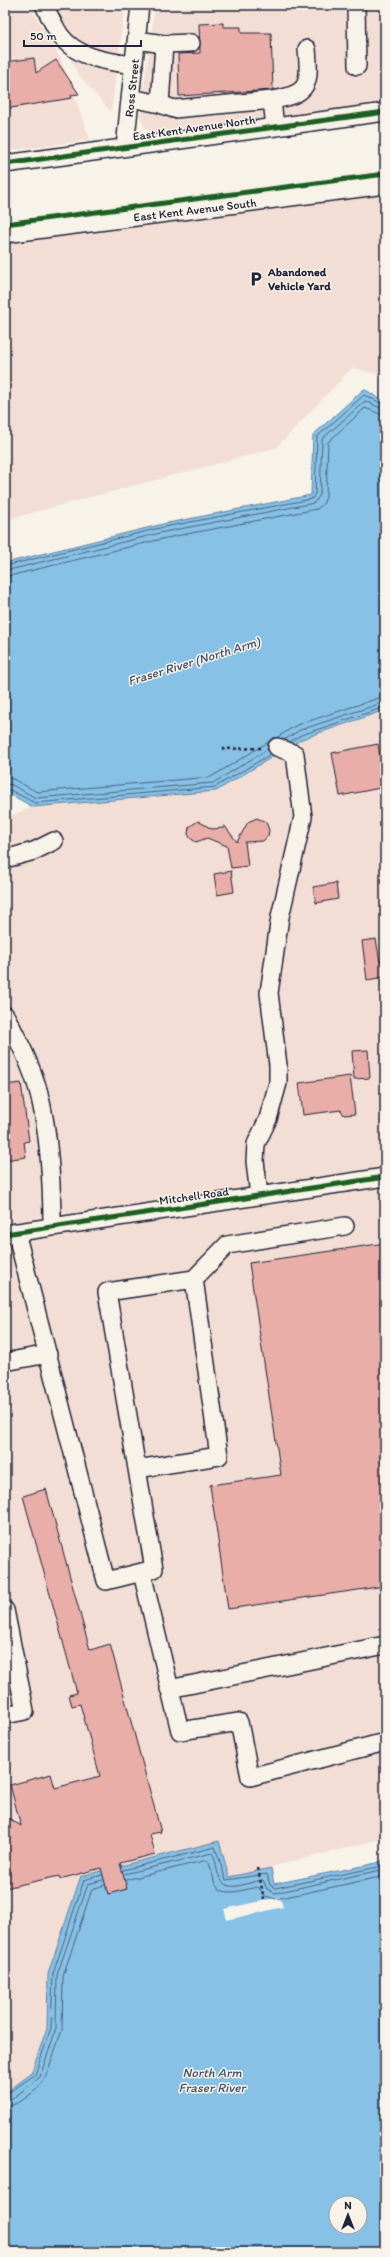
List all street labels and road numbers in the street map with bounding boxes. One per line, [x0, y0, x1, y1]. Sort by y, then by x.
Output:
street label: Ross Street [122, 58, 142, 118]
street label: East Kent Avenue North [132, 112, 257, 144]
street label: East Kent Avenue South [133, 196, 257, 224]
street label: Mitchell Road [158, 1184, 230, 1208]

